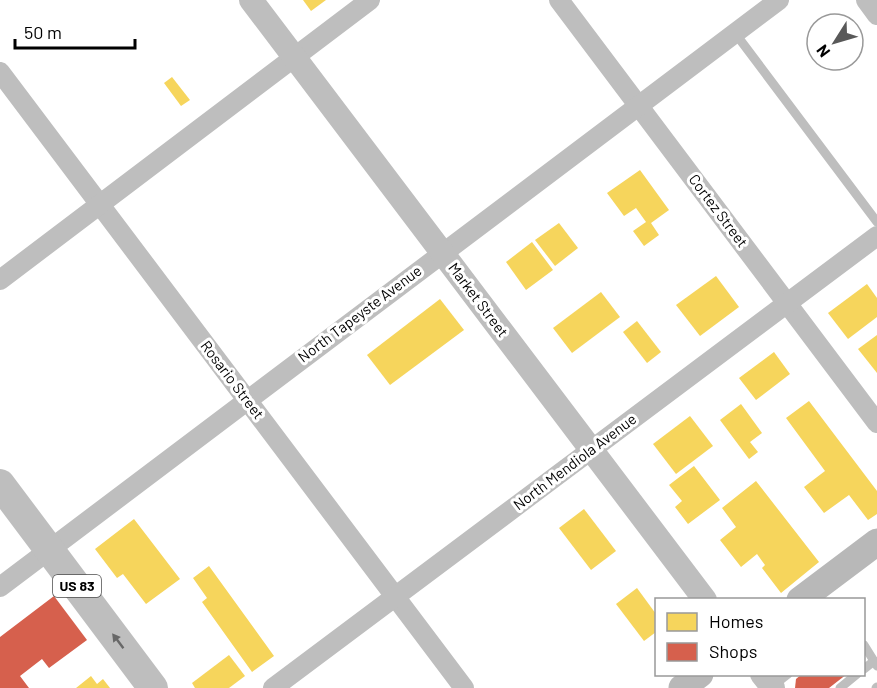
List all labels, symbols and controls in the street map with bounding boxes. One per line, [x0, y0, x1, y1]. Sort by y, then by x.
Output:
scale bar [15, 12, 135, 50]
north arrow [805, 12, 865, 72]
text: 50 m [24, 21, 62, 43]
text: N [812, 41, 833, 61]
street label: Cortez Street [685, 170, 752, 250]
street label: Market Street [445, 259, 513, 340]
street label: North Tapeyste Avenue [294, 261, 425, 366]
street label: Rosario Street [197, 337, 268, 422]
street label: North Mendiola Avenue [509, 409, 639, 513]
road number: US 83 [53, 575, 101, 597]
legend [655, 598, 865, 676]
text: Homes [709, 610, 763, 632]
one-way arrow [112, 634, 124, 650]
text: Shops [709, 640, 758, 662]

